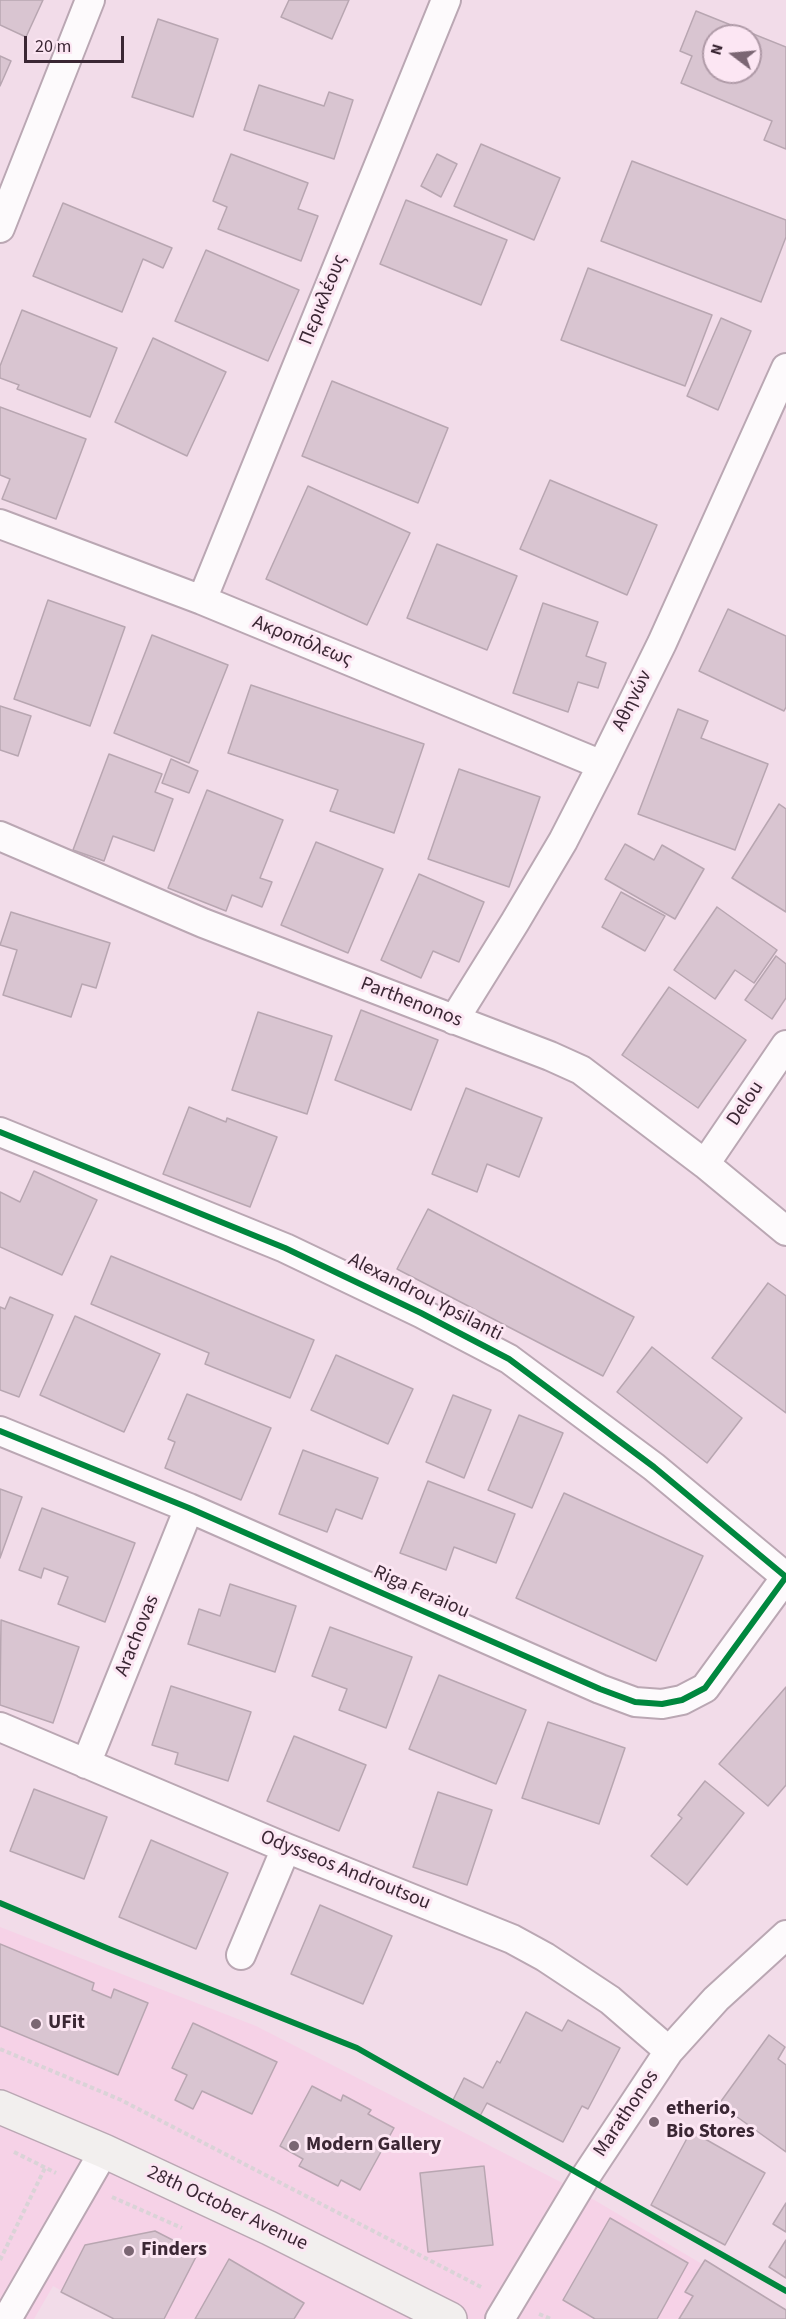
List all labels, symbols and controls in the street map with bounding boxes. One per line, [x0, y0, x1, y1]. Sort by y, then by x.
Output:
scale bar [27, 24, 128, 62]
north arrow [702, 24, 762, 84]
text: 20 m [35, 34, 71, 59]
text: N [705, 41, 729, 58]
street label: Περικλέους [295, 251, 353, 349]
street label: Ακροπόλεως [249, 611, 355, 673]
street label: Αθηνών [608, 667, 658, 735]
street label: Parthenonos [357, 973, 465, 1033]
street label: Delou [722, 1077, 770, 1131]
street label: Alexandrou Ypsilanti [344, 1249, 506, 1347]
street label: Riga Feraiou [369, 1561, 473, 1625]
street label: Arachovas [111, 1592, 165, 1680]
street label: Odysseos Androutsou [256, 1826, 434, 1916]
place label: UFit [48, 2012, 85, 2036]
marker: UFit [29, 2017, 43, 2031]
street label: Marathonos [589, 2066, 665, 2162]
place label: etherio, Bio Stores [666, 2098, 755, 2145]
marker: etherio, Bio Stores [647, 2115, 661, 2129]
place label: Modern Gallery [306, 2134, 441, 2158]
marker: Modern Gallery [287, 2139, 301, 2153]
street label: 28th October Avenue [143, 2161, 311, 2257]
place label: Finders [141, 2239, 207, 2263]
marker: Finders [122, 2244, 136, 2258]

